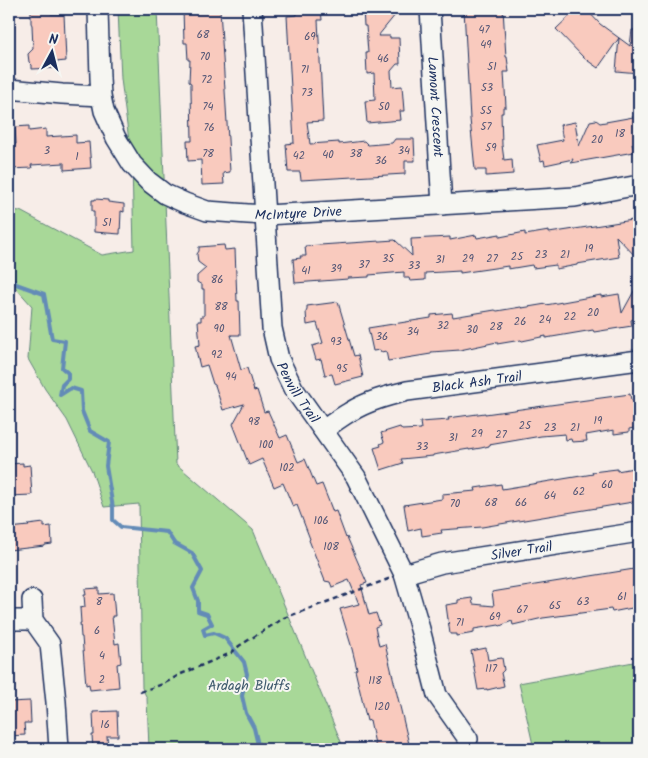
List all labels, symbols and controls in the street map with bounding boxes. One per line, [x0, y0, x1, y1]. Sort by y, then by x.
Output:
house number: 47 [478, 21, 490, 39]
house number: 68 [197, 26, 210, 44]
north arrow [28, 28, 78, 78]
house number: 69 [304, 28, 316, 46]
text: N [48, 29, 59, 52]
house number: 49 [480, 36, 492, 54]
house number: 70 [200, 48, 211, 66]
house number: 46 [377, 50, 389, 68]
street label: Lamont Crescent [421, 56, 449, 159]
house number: 51 [487, 58, 497, 76]
house number: 71 [301, 61, 309, 79]
house number: 72 [201, 71, 213, 89]
house number: 53 [481, 79, 493, 97]
house number: 73 [301, 84, 313, 102]
house number: 74 [202, 98, 214, 116]
house number: 50 [378, 98, 390, 116]
house number: 55 [480, 102, 493, 120]
house number: 57 [481, 118, 492, 136]
house number: 76 [203, 119, 215, 137]
house number: 18 [615, 125, 625, 143]
house number: 20 [591, 131, 603, 149]
house number: 59 [485, 139, 497, 157]
house number: 3 [44, 142, 50, 160]
house number: 34 [398, 142, 410, 160]
house number: 78 [202, 145, 214, 163]
house number: 38 [350, 145, 363, 163]
house number: 40 [322, 146, 334, 164]
house number: 42 [293, 147, 305, 165]
house number: 1 [75, 148, 79, 166]
house number: 36 [375, 152, 387, 170]
street label: McIntyre Drive [254, 201, 343, 227]
house number: 51 [102, 214, 112, 232]
house number: 19 [585, 240, 594, 258]
house number: 23 [535, 246, 547, 264]
house number: 21 [560, 246, 570, 264]
house number: 25 [511, 248, 524, 266]
house number: 35 [382, 250, 395, 268]
house number: 29 [462, 250, 475, 268]
house number: 27 [486, 250, 499, 268]
house number: 31 [435, 251, 445, 269]
house number: 37 [358, 256, 371, 274]
house number: 33 [408, 257, 420, 275]
house number: 39 [330, 260, 342, 278]
house number: 41 [301, 262, 311, 280]
house number: 86 [211, 271, 223, 289]
house number: 88 [214, 298, 228, 316]
house number: 20 [587, 304, 599, 322]
house number: 22 [564, 308, 576, 326]
house number: 24 [539, 311, 551, 329]
house number: 26 [514, 313, 526, 331]
house number: 32 [437, 317, 449, 335]
house number: 28 [489, 318, 503, 336]
house number: 90 [214, 320, 225, 338]
house number: 30 [466, 321, 478, 339]
house number: 34 [407, 323, 419, 341]
house number: 36 [376, 328, 388, 346]
house number: 93 [330, 333, 342, 351]
house number: 92 [211, 346, 223, 364]
street label: Penvill Trail [270, 358, 325, 429]
house number: 95 [336, 360, 349, 378]
street label: Black Ash Trail [431, 366, 524, 400]
house number: 94 [225, 368, 237, 386]
house number: 19 [594, 412, 603, 430]
house number: 98 [248, 413, 260, 431]
house number: 25 [519, 417, 532, 435]
house number: 23 [544, 419, 556, 437]
house number: 21 [570, 419, 580, 437]
house number: 29 [471, 425, 484, 443]
house number: 27 [495, 426, 508, 444]
house number: 31 [448, 429, 458, 447]
house number: 100 [259, 436, 274, 454]
house number: 33 [416, 438, 428, 456]
house number: 102 [279, 459, 295, 477]
house number: 60 [601, 476, 613, 494]
house number: 62 [573, 483, 585, 501]
house number: 64 [544, 487, 556, 505]
house number: 68 [485, 494, 498, 512]
house number: 66 [515, 494, 527, 512]
house number: 70 [450, 495, 461, 513]
house number: 106 [313, 512, 329, 530]
street label: Silver Trail [489, 536, 555, 567]
house number: 108 [323, 538, 339, 556]
house number: 61 [617, 588, 627, 606]
house number: 8 [96, 593, 103, 611]
house number: 63 [577, 593, 589, 611]
house number: 65 [549, 597, 562, 615]
house number: 67 [516, 601, 529, 619]
house number: 69 [489, 608, 501, 626]
house number: 71 [456, 614, 464, 632]
house number: 6 [94, 622, 100, 640]
house number: 4 [99, 647, 105, 665]
house number: 117 [485, 660, 498, 678]
house number: 2 [99, 671, 105, 689]
house number: 118 [368, 672, 382, 690]
park label: Ardagh Bluffs [208, 675, 290, 697]
house number: 120 [374, 698, 390, 716]
house number: 16 [100, 716, 110, 734]

